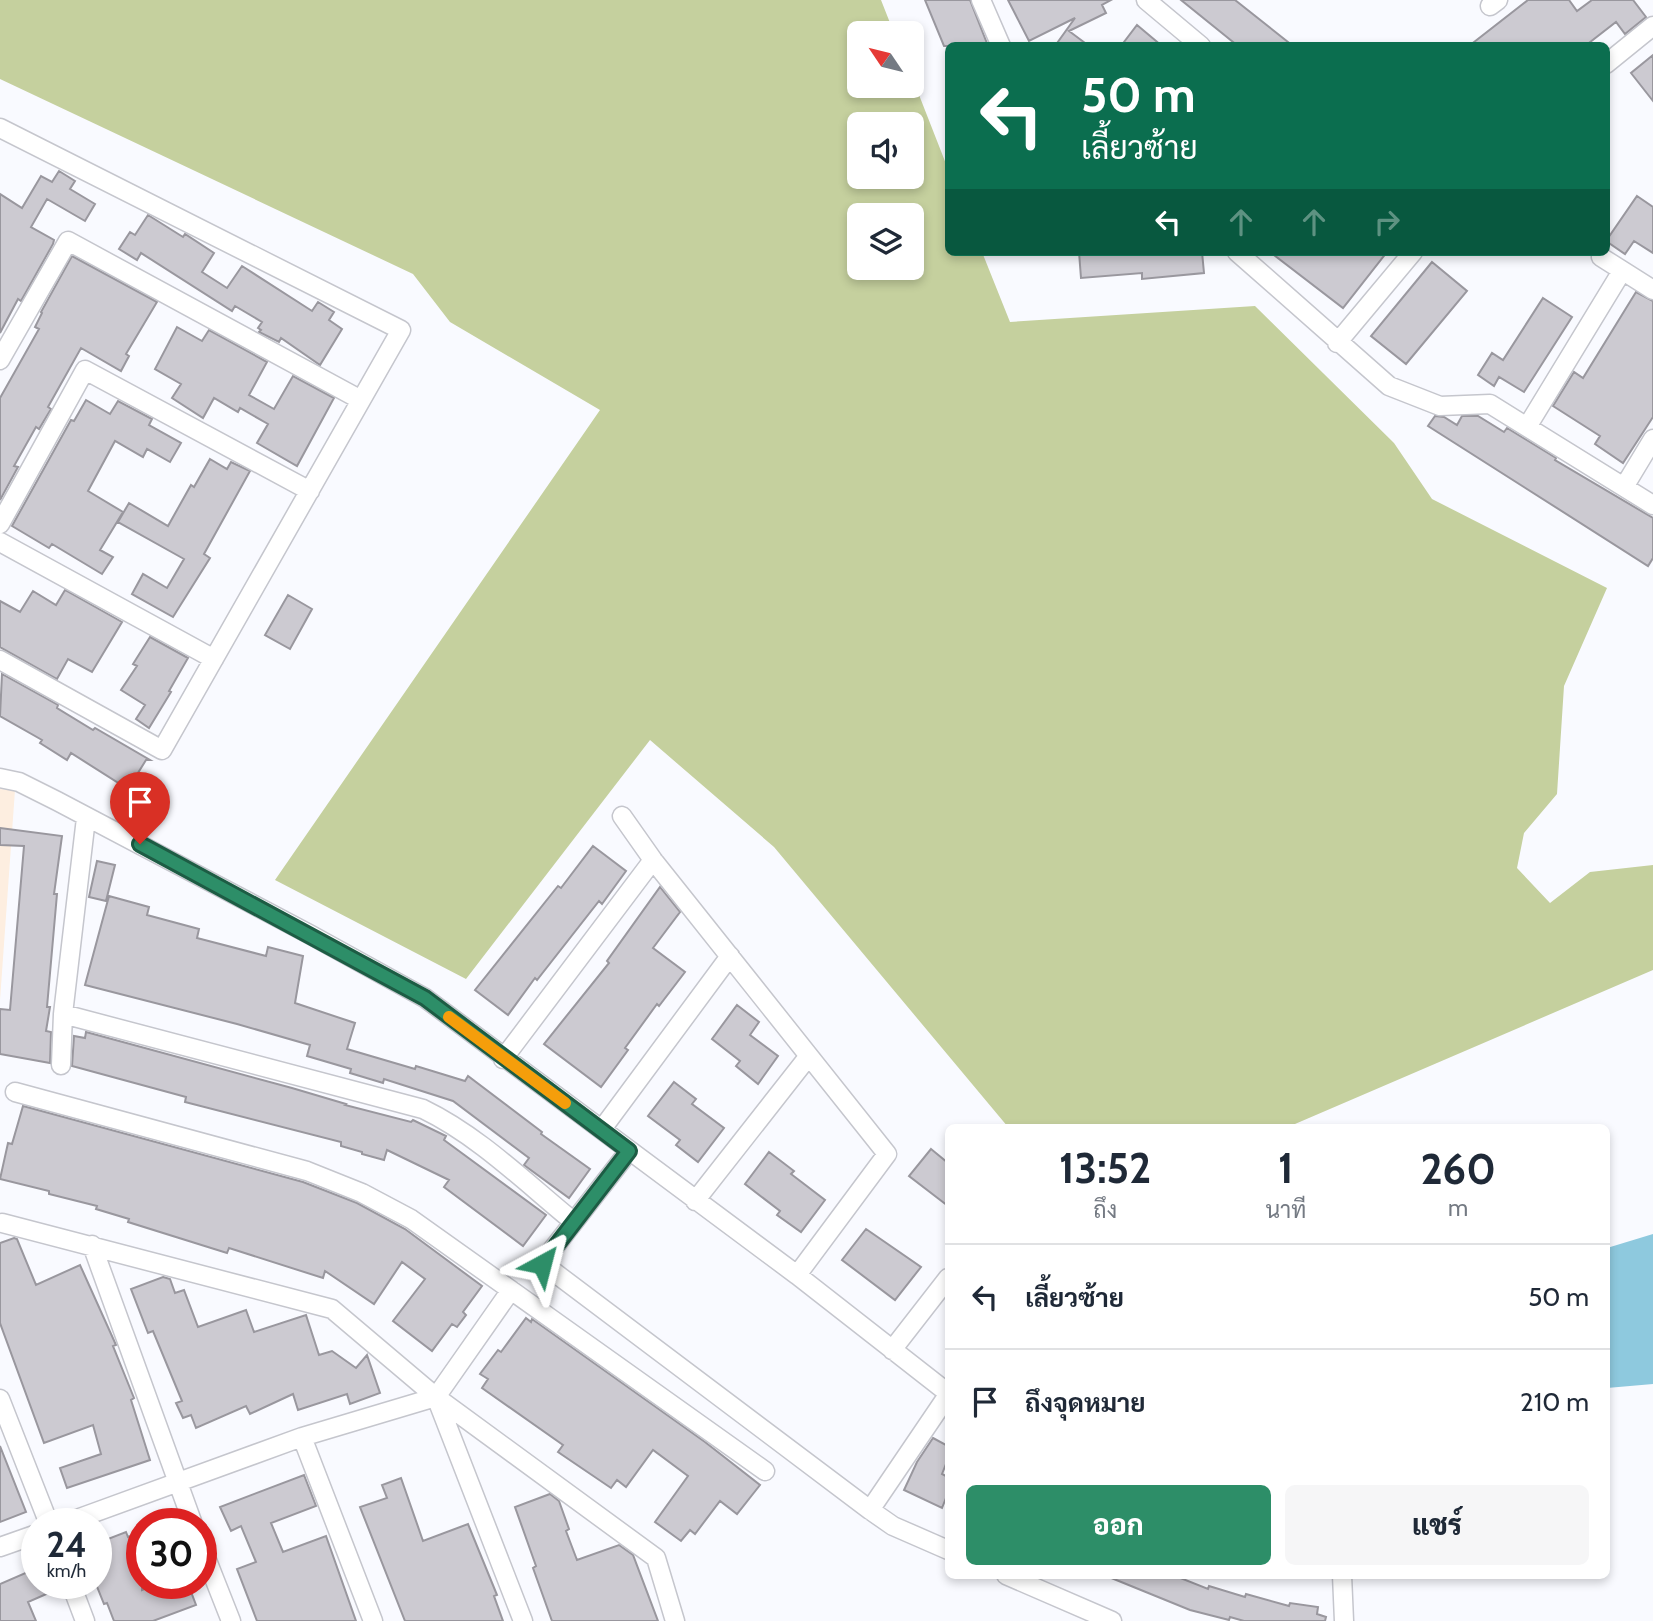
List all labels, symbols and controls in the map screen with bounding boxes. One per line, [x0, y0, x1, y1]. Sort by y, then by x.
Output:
north arrow [847, 21, 924, 98]
map controls [847, 21, 924, 280]
text: 50 m [1081, 65, 1196, 124]
icon: left [966, 70, 1057, 161]
button: sound [847, 112, 924, 189]
text: เลี้ยวซ้าย [1081, 128, 1198, 167]
button: layers [847, 203, 924, 280]
icon: left [1149, 203, 1187, 241]
icon: ahead [1222, 203, 1260, 241]
icon: ahead [1295, 203, 1333, 241]
icon: right [1368, 203, 1406, 241]
pin [110, 772, 170, 844]
icon: arrive [121, 783, 159, 821]
text: 13:52 [1059, 1142, 1151, 1194]
text: 1 [1278, 1142, 1294, 1194]
text: 260 [1420, 1143, 1496, 1195]
text: m [1448, 1194, 1468, 1222]
text: ถึง [1093, 1196, 1117, 1224]
text: นาที [1265, 1196, 1306, 1224]
position arrow [505, 1227, 579, 1301]
icon: left [966, 1278, 1004, 1316]
text: 50 m [1528, 1281, 1589, 1313]
text: เลี้ยวซ้าย [1025, 1282, 1124, 1314]
icon: arrive [966, 1383, 1004, 1421]
text: 210 m [1520, 1386, 1589, 1418]
text: ถึงจุดหมาย [1025, 1387, 1146, 1419]
button: ออก [966, 1485, 1271, 1565]
button: แชร์ [1285, 1485, 1589, 1565]
speed limit sign: 30 [126, 1508, 217, 1599]
text: 24 [46, 1523, 87, 1566]
text: km/h [47, 1560, 86, 1582]

